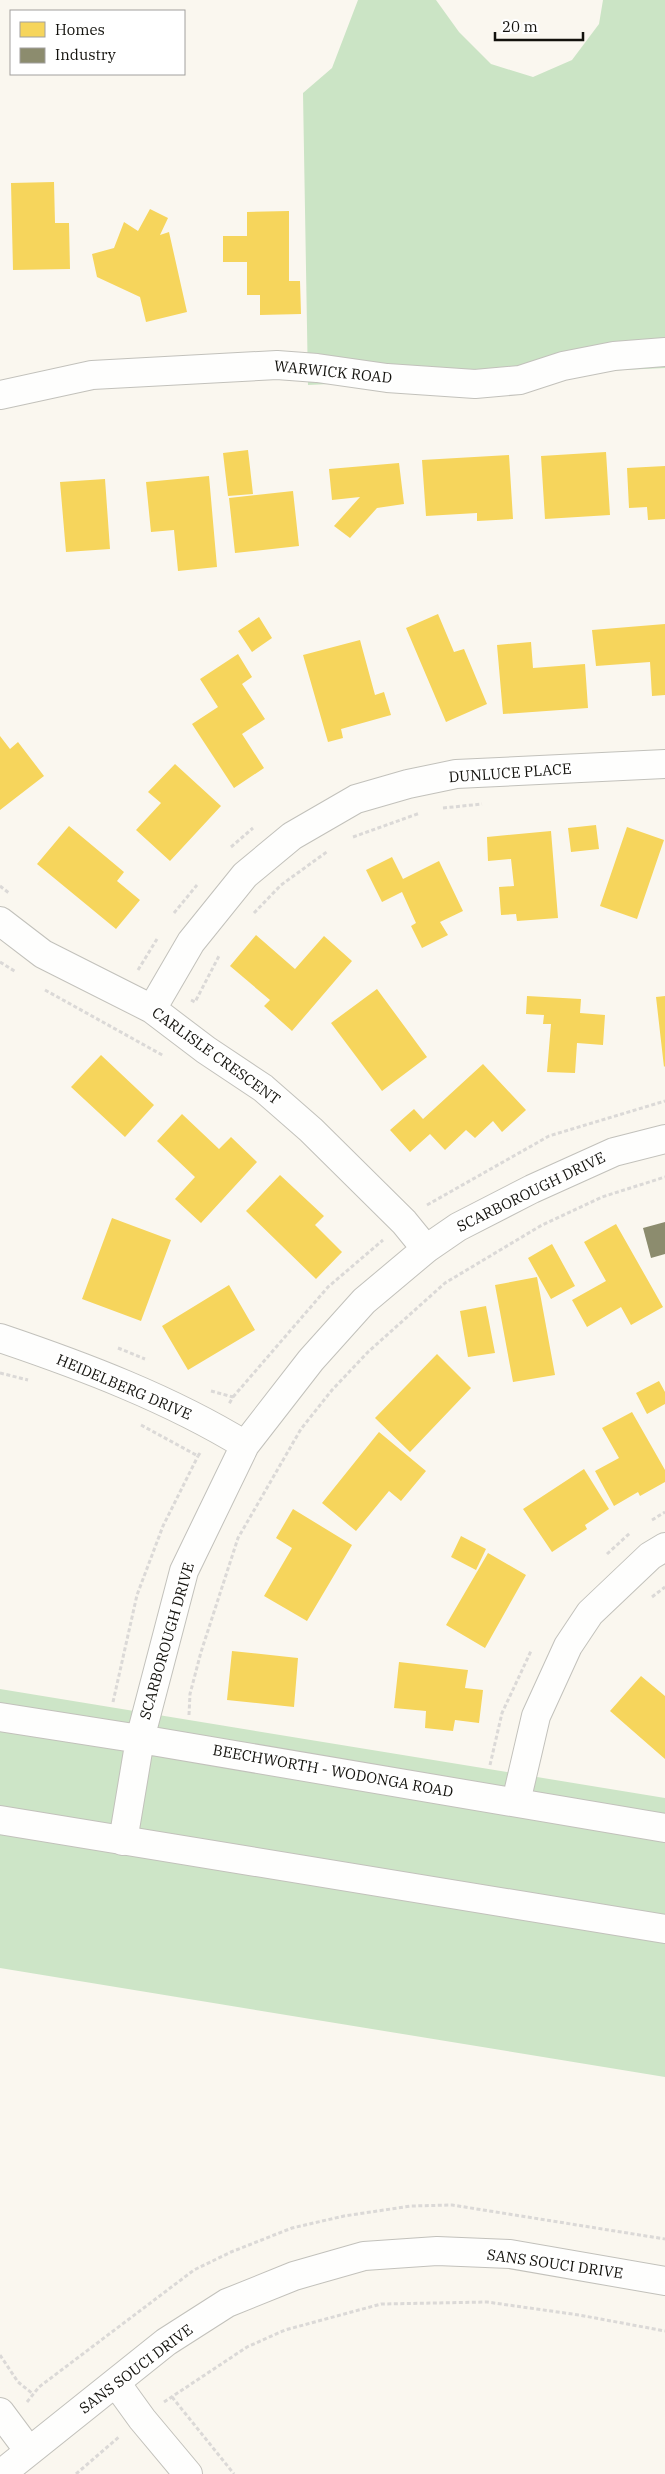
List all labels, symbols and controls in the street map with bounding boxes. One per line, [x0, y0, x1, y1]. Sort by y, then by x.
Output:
legend [10, 10, 185, 75]
scale bar [495, 10, 582, 42]
text: 20 m [502, 17, 538, 36]
text: Homes [55, 20, 105, 39]
text: Industry [55, 45, 116, 64]
street label: WARWICK ROAD [273, 356, 393, 387]
street label: DUNLUCE PLACE [448, 759, 572, 786]
street label: CARLISLE CRESCENT [148, 1003, 284, 1109]
street label: SCARBOROUGH DRIVE [453, 1147, 608, 1236]
street label: HEIDELBERG DRIVE [54, 1349, 195, 1424]
street label: SCARBOROUGH DRIVE [135, 1560, 198, 1722]
street label: BEECHWORTH - WODONGA ROAD [211, 1740, 455, 1801]
street label: SANS SOUCI DRIVE [486, 2245, 624, 2282]
street label: SANS SOUCI DRIVE [75, 2320, 196, 2418]

